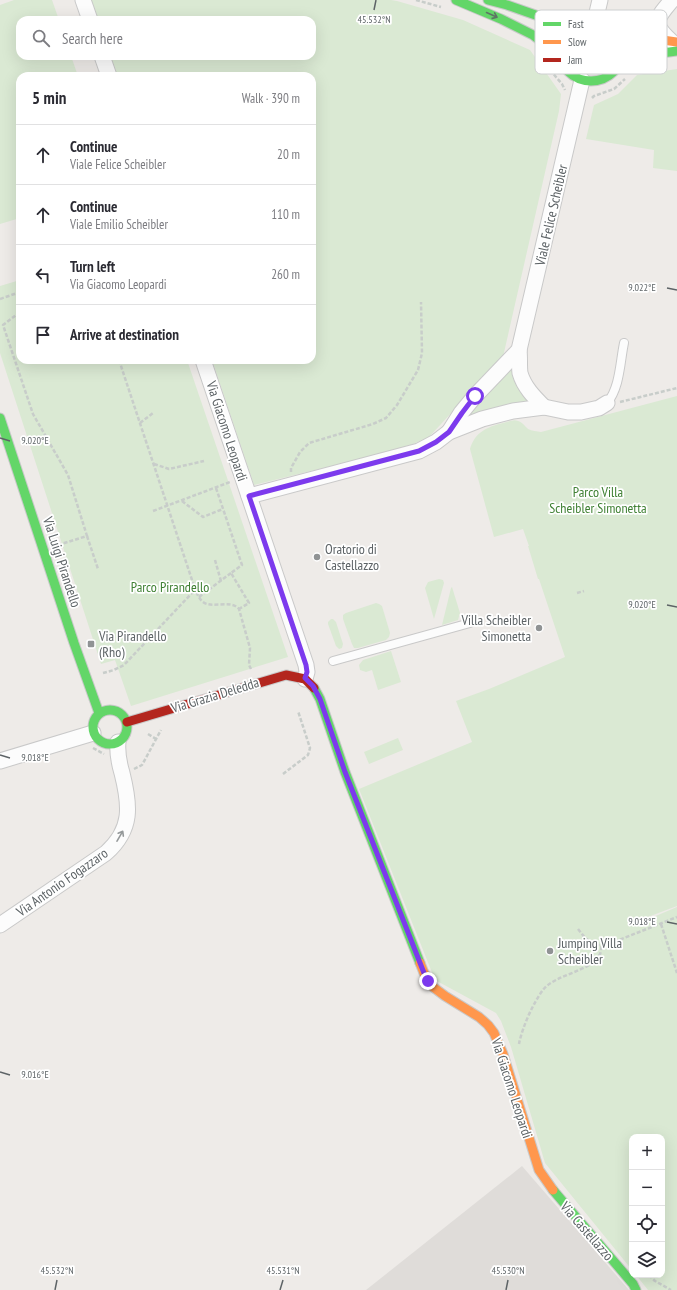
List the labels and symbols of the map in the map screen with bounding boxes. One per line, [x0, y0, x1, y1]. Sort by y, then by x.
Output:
legend [535, 10, 667, 74]
one-way arrow [485, 12, 497, 20]
text: 45.532°N [357, 13, 391, 26]
text: Fast [568, 17, 584, 31]
text: Slow [568, 35, 587, 49]
text: Jam [567, 53, 582, 67]
street label: Viale Felice Scheibler [530, 162, 571, 268]
text: 9.022°E [628, 281, 656, 294]
street label: Via Giacomo Leopardi [202, 378, 252, 483]
route start [466, 387, 484, 405]
text: 9.020°E [21, 434, 49, 447]
park label: Parco Villa Scheibler Simonetta [549, 483, 647, 517]
street label: Via Luigi Pirandello [39, 513, 85, 610]
place label: Oratorio di Castellazzo [325, 540, 379, 574]
marker: Oratorio di Castellazzo [312, 552, 322, 562]
park label: Parco Pirandello [131, 578, 209, 596]
text: 9.020°E [628, 598, 656, 611]
place label: Villa Scheibler Simonetta [460, 611, 531, 645]
marker: Villa Scheibler Simonetta [534, 623, 544, 633]
place label: Via Pirandello (Rho) [98, 627, 166, 661]
marker: Via Pirandello (Rho) [86, 639, 96, 649]
street label: Via Grazia Deledda [168, 673, 261, 717]
text: 9.018°E [21, 751, 49, 764]
one-way arrow [117, 830, 125, 842]
street label: Via Antonio Fogazzaro [12, 844, 111, 921]
text: 9.018°E [628, 915, 656, 928]
place label: Jumping Villa Scheibler [557, 934, 622, 968]
marker: Jumping Villa Scheibler [545, 946, 555, 956]
route end [419, 972, 437, 990]
street label: Via Giacomo Leopardi [487, 1035, 537, 1140]
text: 9.016°E [21, 1068, 49, 1081]
street label: Via Castellazzo [556, 1197, 617, 1264]
text: 45.532°N [40, 1264, 74, 1277]
text: 45.531°N [266, 1264, 300, 1277]
text: 45.530°N [491, 1264, 525, 1277]

